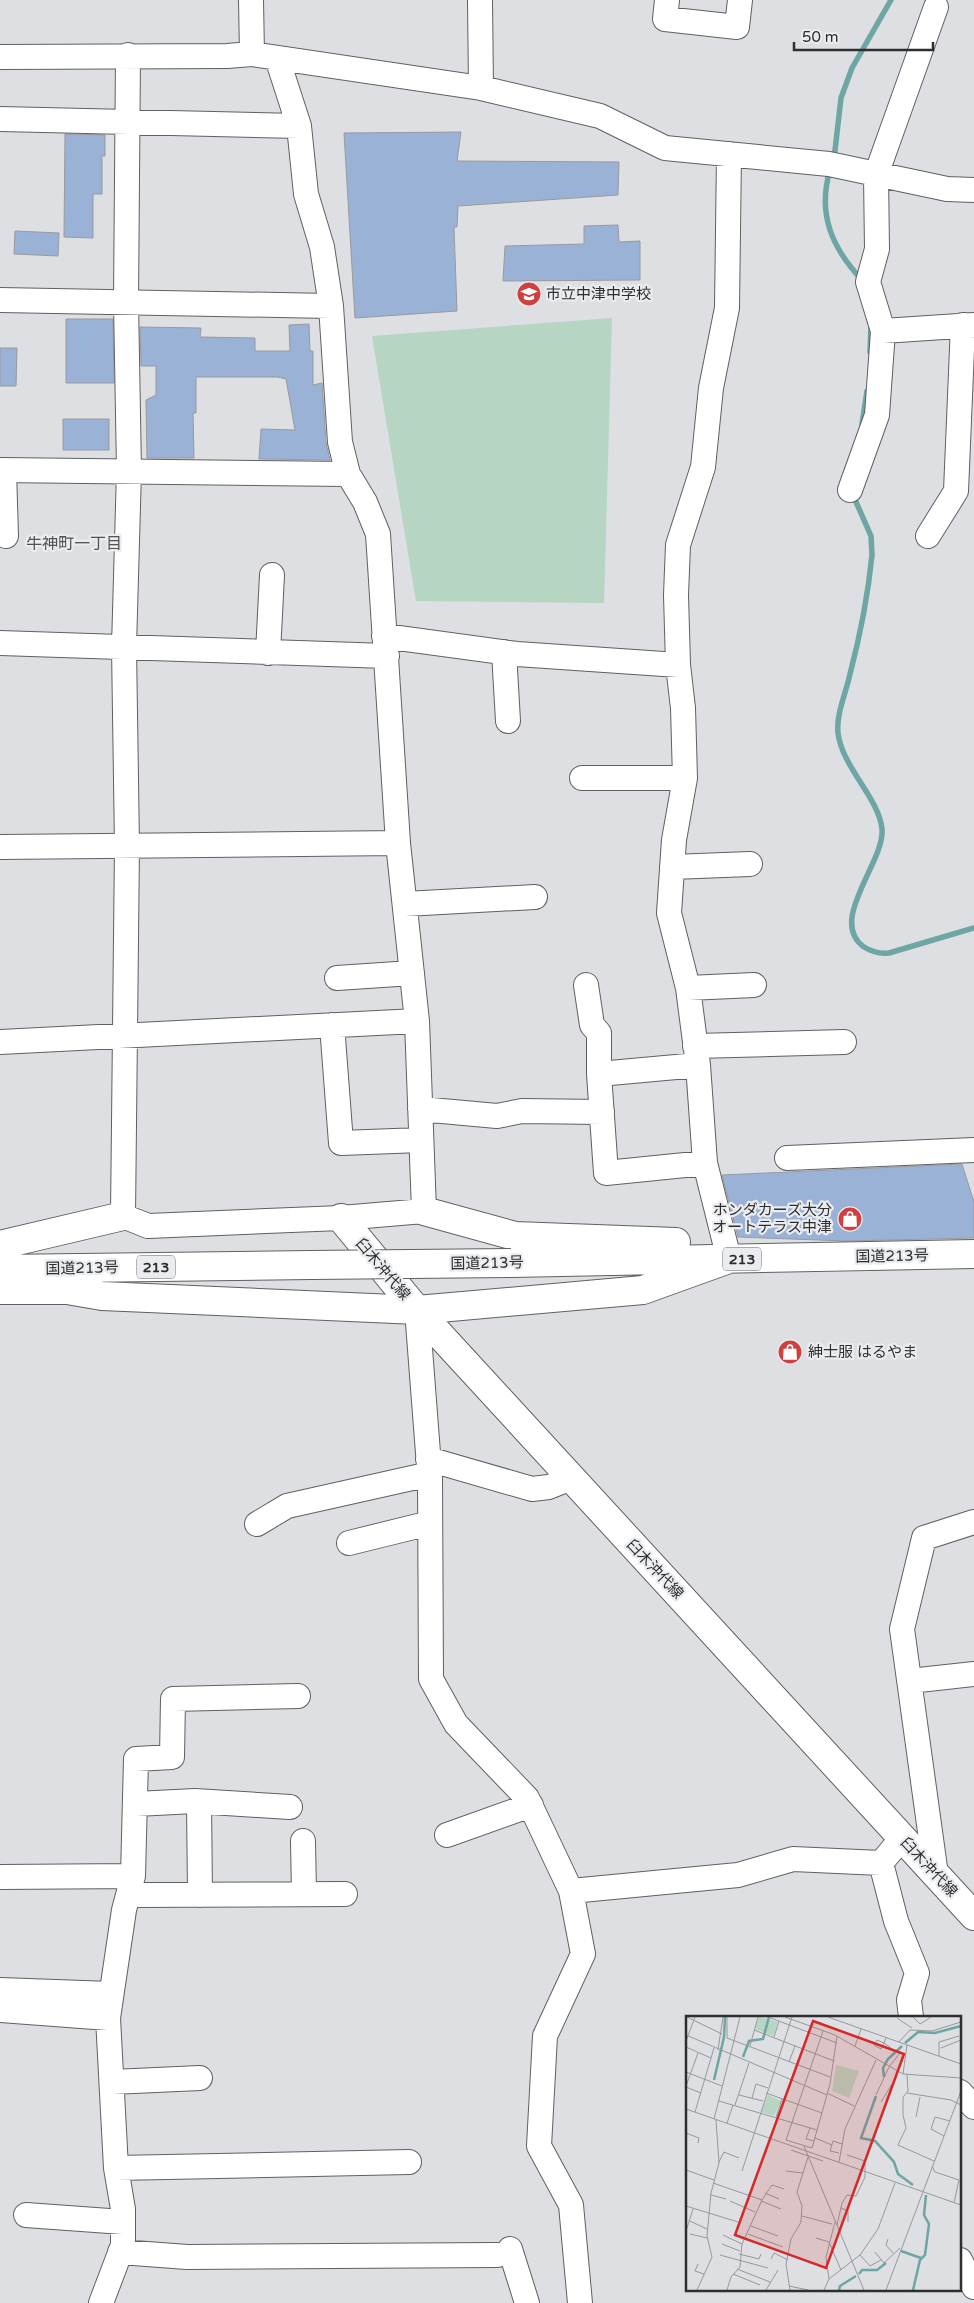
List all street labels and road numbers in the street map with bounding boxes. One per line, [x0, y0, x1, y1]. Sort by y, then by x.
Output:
street label: 臼木沖代線 [352, 1234, 414, 1304]
street label: 国道213号 [855, 1246, 929, 1266]
road number: 213 [723, 1248, 761, 1270]
street label: 国道213号 [450, 1253, 524, 1273]
road number: 213 [137, 1256, 175, 1278]
street label: 国道213号 [45, 1258, 119, 1278]
street label: 臼木沖代線 [623, 1535, 687, 1603]
street label: 臼木沖代線 [897, 1833, 961, 1901]

